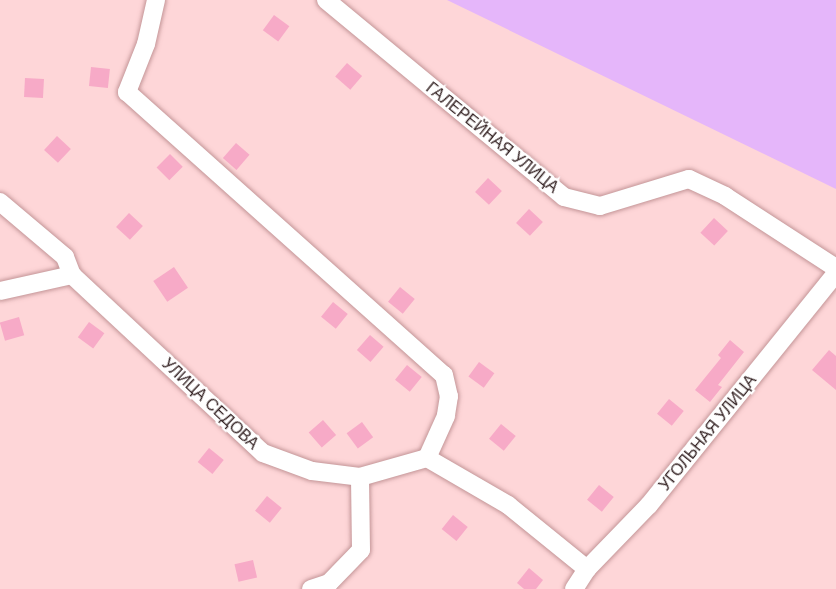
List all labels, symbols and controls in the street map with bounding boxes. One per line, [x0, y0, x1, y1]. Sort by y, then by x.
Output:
street label: ГАЛЕРЕЙНАЯ УЛИЦА [422, 79, 562, 197]
street label: УЛИЦА СЕДОВА [158, 354, 262, 454]
street label: УГОЛЬНАЯ УЛИЦА [655, 371, 761, 495]

